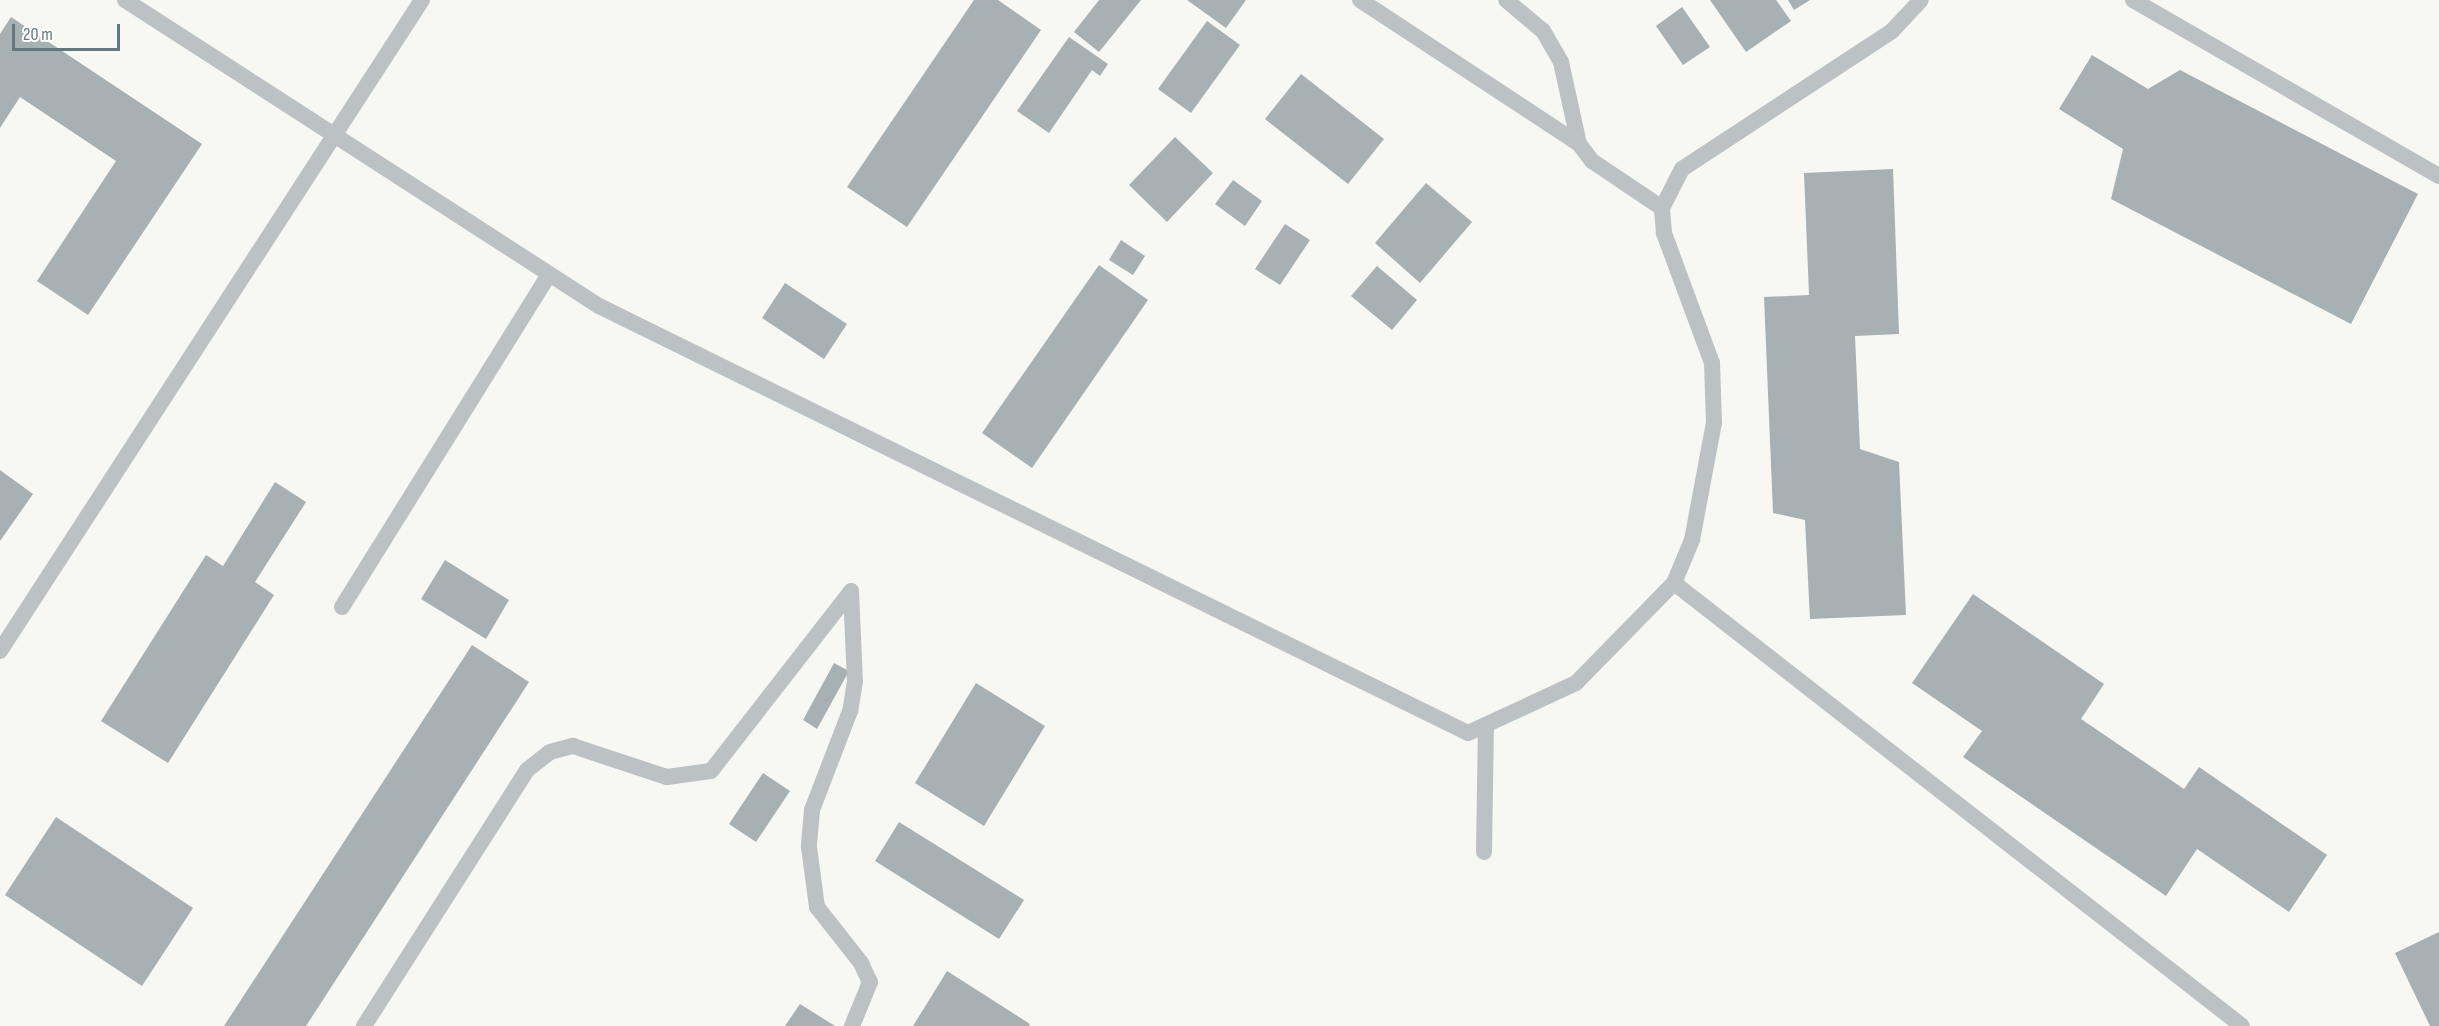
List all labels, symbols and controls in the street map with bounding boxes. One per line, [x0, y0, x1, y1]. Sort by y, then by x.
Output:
scale bar [15, 12, 123, 50]
text: 20 m [23, 24, 53, 45]

